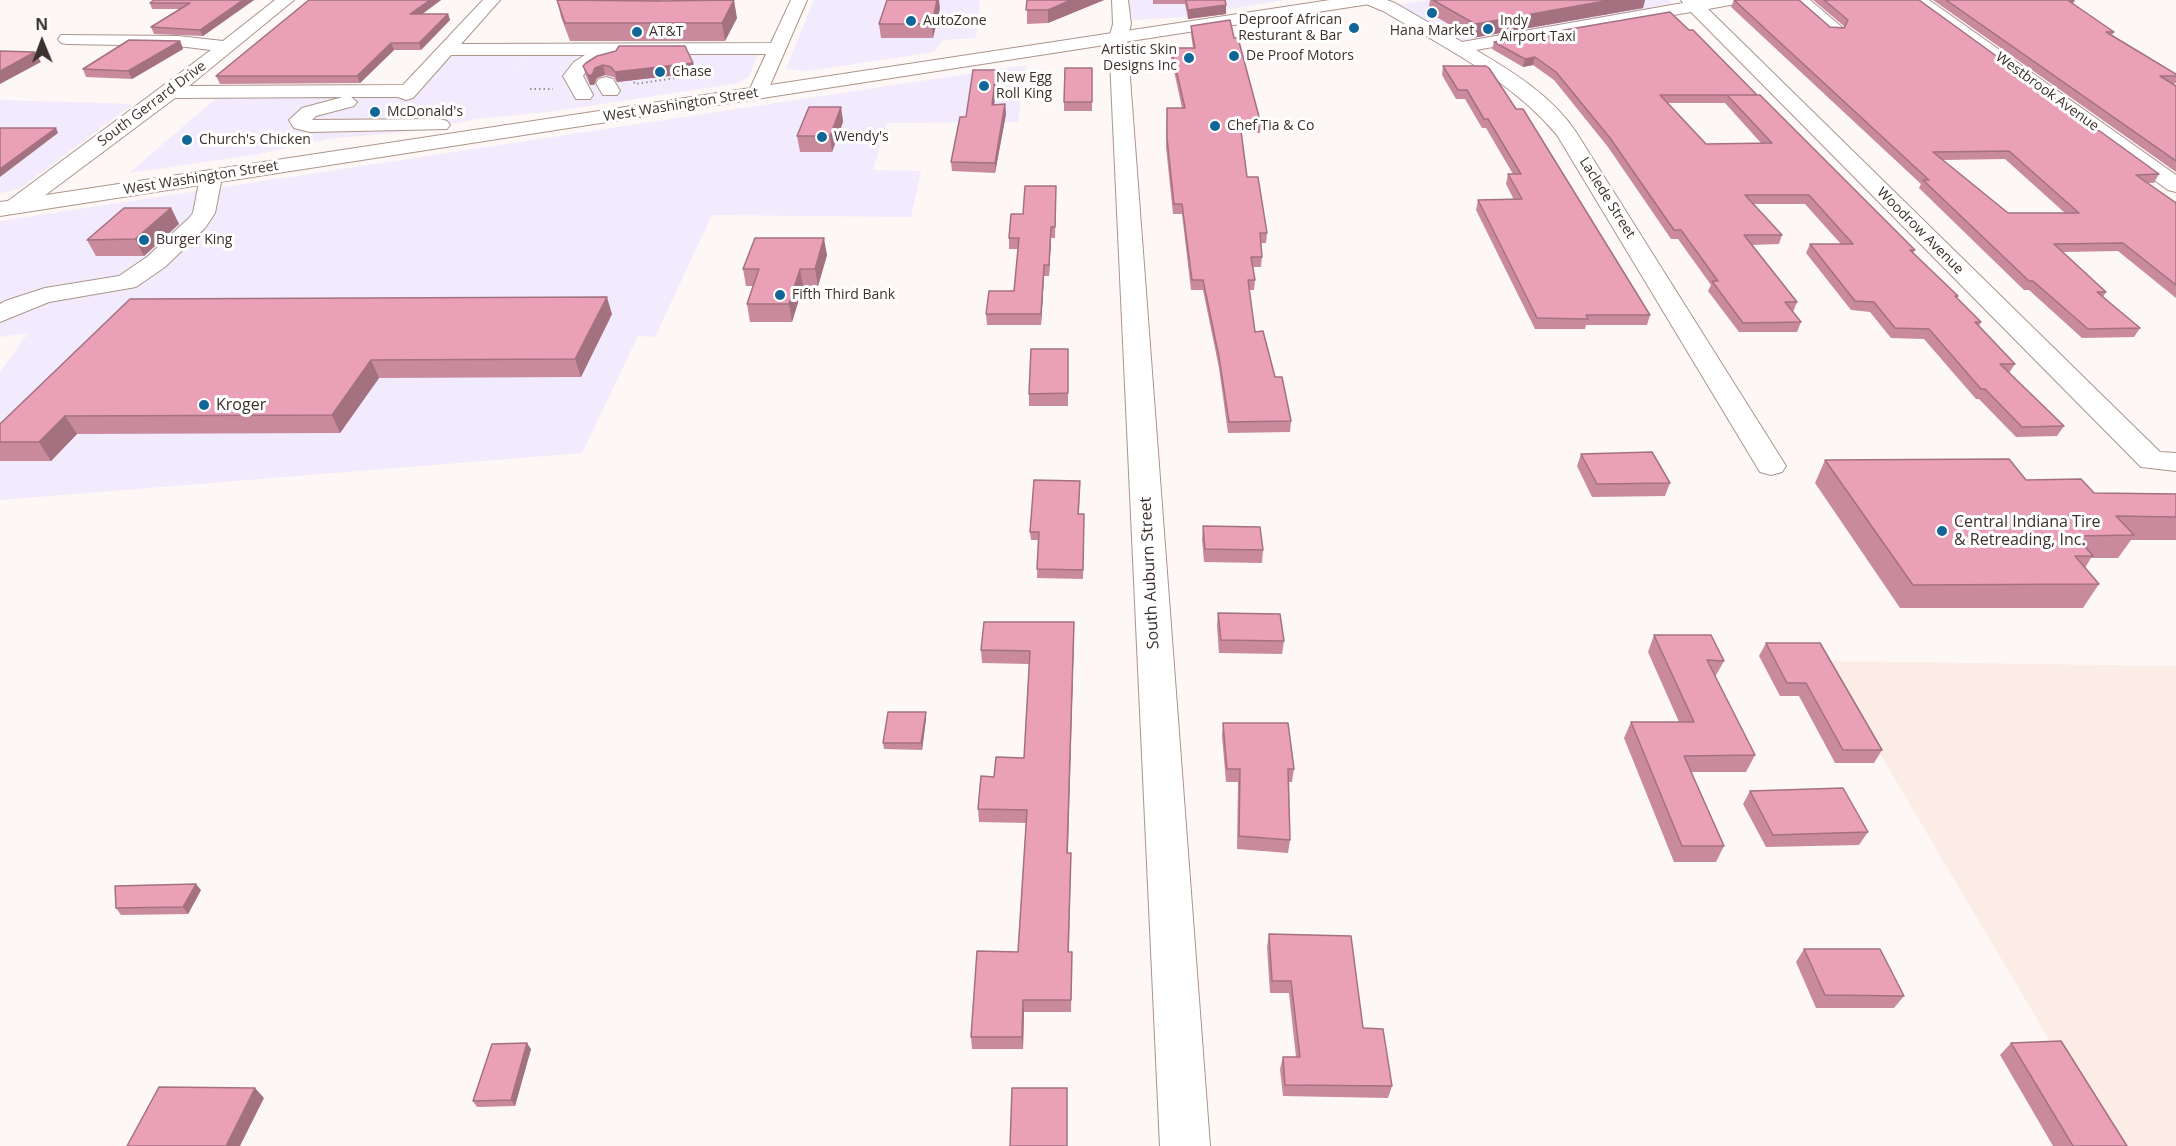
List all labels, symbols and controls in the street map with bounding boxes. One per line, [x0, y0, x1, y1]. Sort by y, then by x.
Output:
marker: Hana Market [1425, 6, 1439, 20]
north arrow [12, 12, 72, 72]
place label: Deproof African Resturant & Bar [1238, 12, 1342, 44]
text: N [35, 13, 48, 35]
place label: AutoZone [923, 13, 987, 29]
place label: Indy Airport Taxi [1500, 13, 1576, 46]
marker: AutoZone [904, 14, 918, 28]
marker: Deproof African Resturant & Bar [1347, 21, 1361, 35]
marker: Indy Airport Taxi [1481, 22, 1495, 36]
place label: Hana Market [1390, 23, 1474, 39]
place label: AT&T [649, 24, 683, 40]
marker: AT&T [630, 25, 644, 39]
place label: Artistic Skin Designs Inc [1101, 42, 1177, 74]
place label: De Proof Motors [1246, 48, 1354, 64]
marker: De Proof Motors [1227, 49, 1241, 63]
street label: Westbrook Avenue [1992, 49, 2102, 135]
marker: Artistic Skin Designs Inc [1182, 51, 1196, 65]
street label: South Gerrard Drive [94, 58, 210, 150]
place label: Chase [672, 64, 712, 80]
marker: Chase [653, 65, 667, 79]
place label: New Egg Roll King [996, 70, 1052, 102]
marker: New Egg Roll King [977, 79, 991, 93]
street label: West Washington Street [602, 84, 760, 126]
place label: McDonald's [387, 104, 463, 120]
marker: McDonald's [368, 105, 382, 119]
place label: Chef Tia & Co [1227, 118, 1314, 134]
marker: Chef Tia & Co [1208, 119, 1222, 133]
place label: Wendy's [834, 129, 889, 145]
marker: Wendy's [815, 130, 829, 144]
place label: Church's Chicken [199, 132, 311, 148]
marker: Church's Chicken [180, 133, 194, 147]
street label: Laclede Street [1575, 154, 1639, 242]
street label: West Washington Street [122, 157, 280, 199]
street label: Woodrow Avenue [1873, 184, 1967, 278]
place label: Burger King [156, 232, 232, 248]
marker: Burger King [137, 233, 151, 247]
place label: Fifth Third Bank [792, 287, 895, 303]
marker: Fifth Third Bank [773, 288, 787, 302]
place label: Kroger [216, 395, 266, 415]
marker: Kroger [197, 398, 211, 412]
street label: South Auburn Street [1136, 496, 1164, 650]
place label: Central Indiana Tire & Retreading, Inc. [1954, 512, 2100, 550]
marker: Central Indiana Tire & Retreading, Inc. [1935, 524, 1949, 538]

